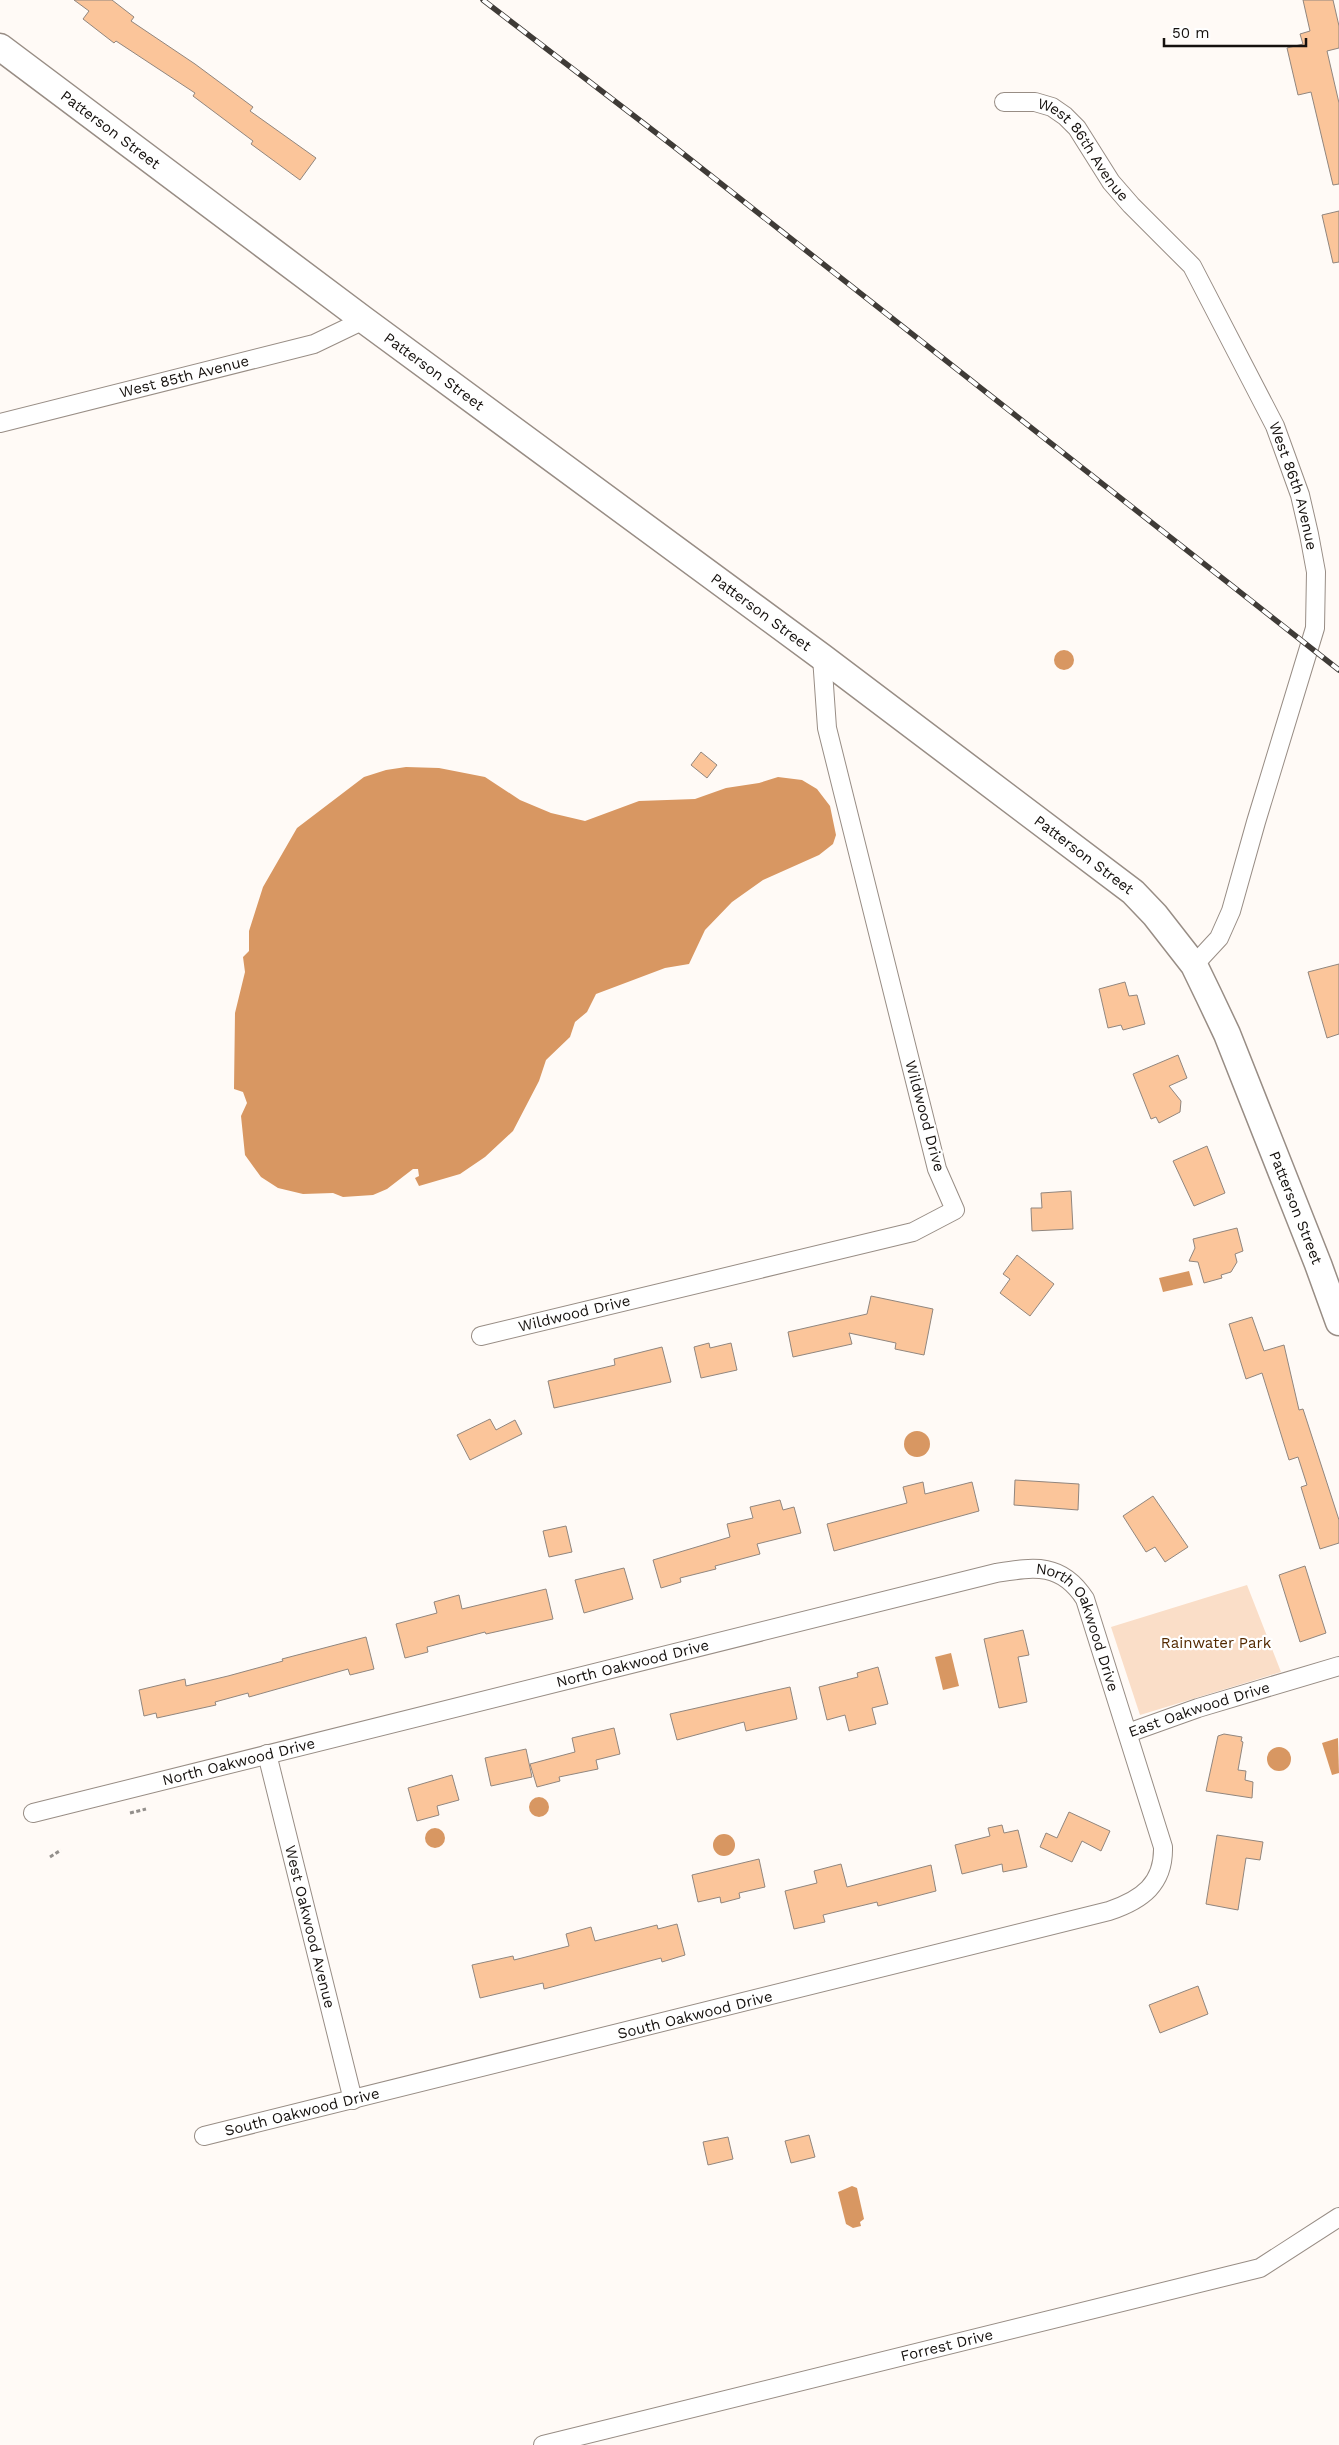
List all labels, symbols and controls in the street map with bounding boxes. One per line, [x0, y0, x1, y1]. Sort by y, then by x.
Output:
scale bar [1164, 15, 1306, 47]
text: 50 m [1172, 24, 1209, 42]
street label: Patterson Street [57, 87, 164, 173]
street label: West 86th Avenue [1036, 94, 1133, 205]
street label: Patterson Street [380, 329, 488, 415]
street label: West 85th Avenue [118, 352, 251, 402]
street label: West 86th Avenue [1265, 419, 1321, 551]
street label: Patterson Street [707, 569, 815, 655]
street label: Patterson Street [1031, 812, 1138, 899]
street label: Wildwood Drive [901, 1058, 949, 1174]
street label: Patterson Street [1265, 1149, 1326, 1268]
street label: Wildwood Drive [516, 1291, 632, 1336]
street label: North Oakwood Drive [1035, 1560, 1123, 1694]
park label: Rainwater Park [1161, 1634, 1272, 1652]
street label: North Oakwood Drive [554, 1636, 711, 1691]
street label: East Oakwood Drive [1126, 1678, 1272, 1741]
street label: North Oakwood Drive [160, 1734, 317, 1789]
street label: West Oakwood Avenue [281, 1843, 339, 2010]
street label: South Oakwood Drive [616, 1987, 774, 2043]
street label: South Oakwood Drive [223, 2084, 381, 2140]
street label: Forrest Drive [899, 2325, 995, 2365]

